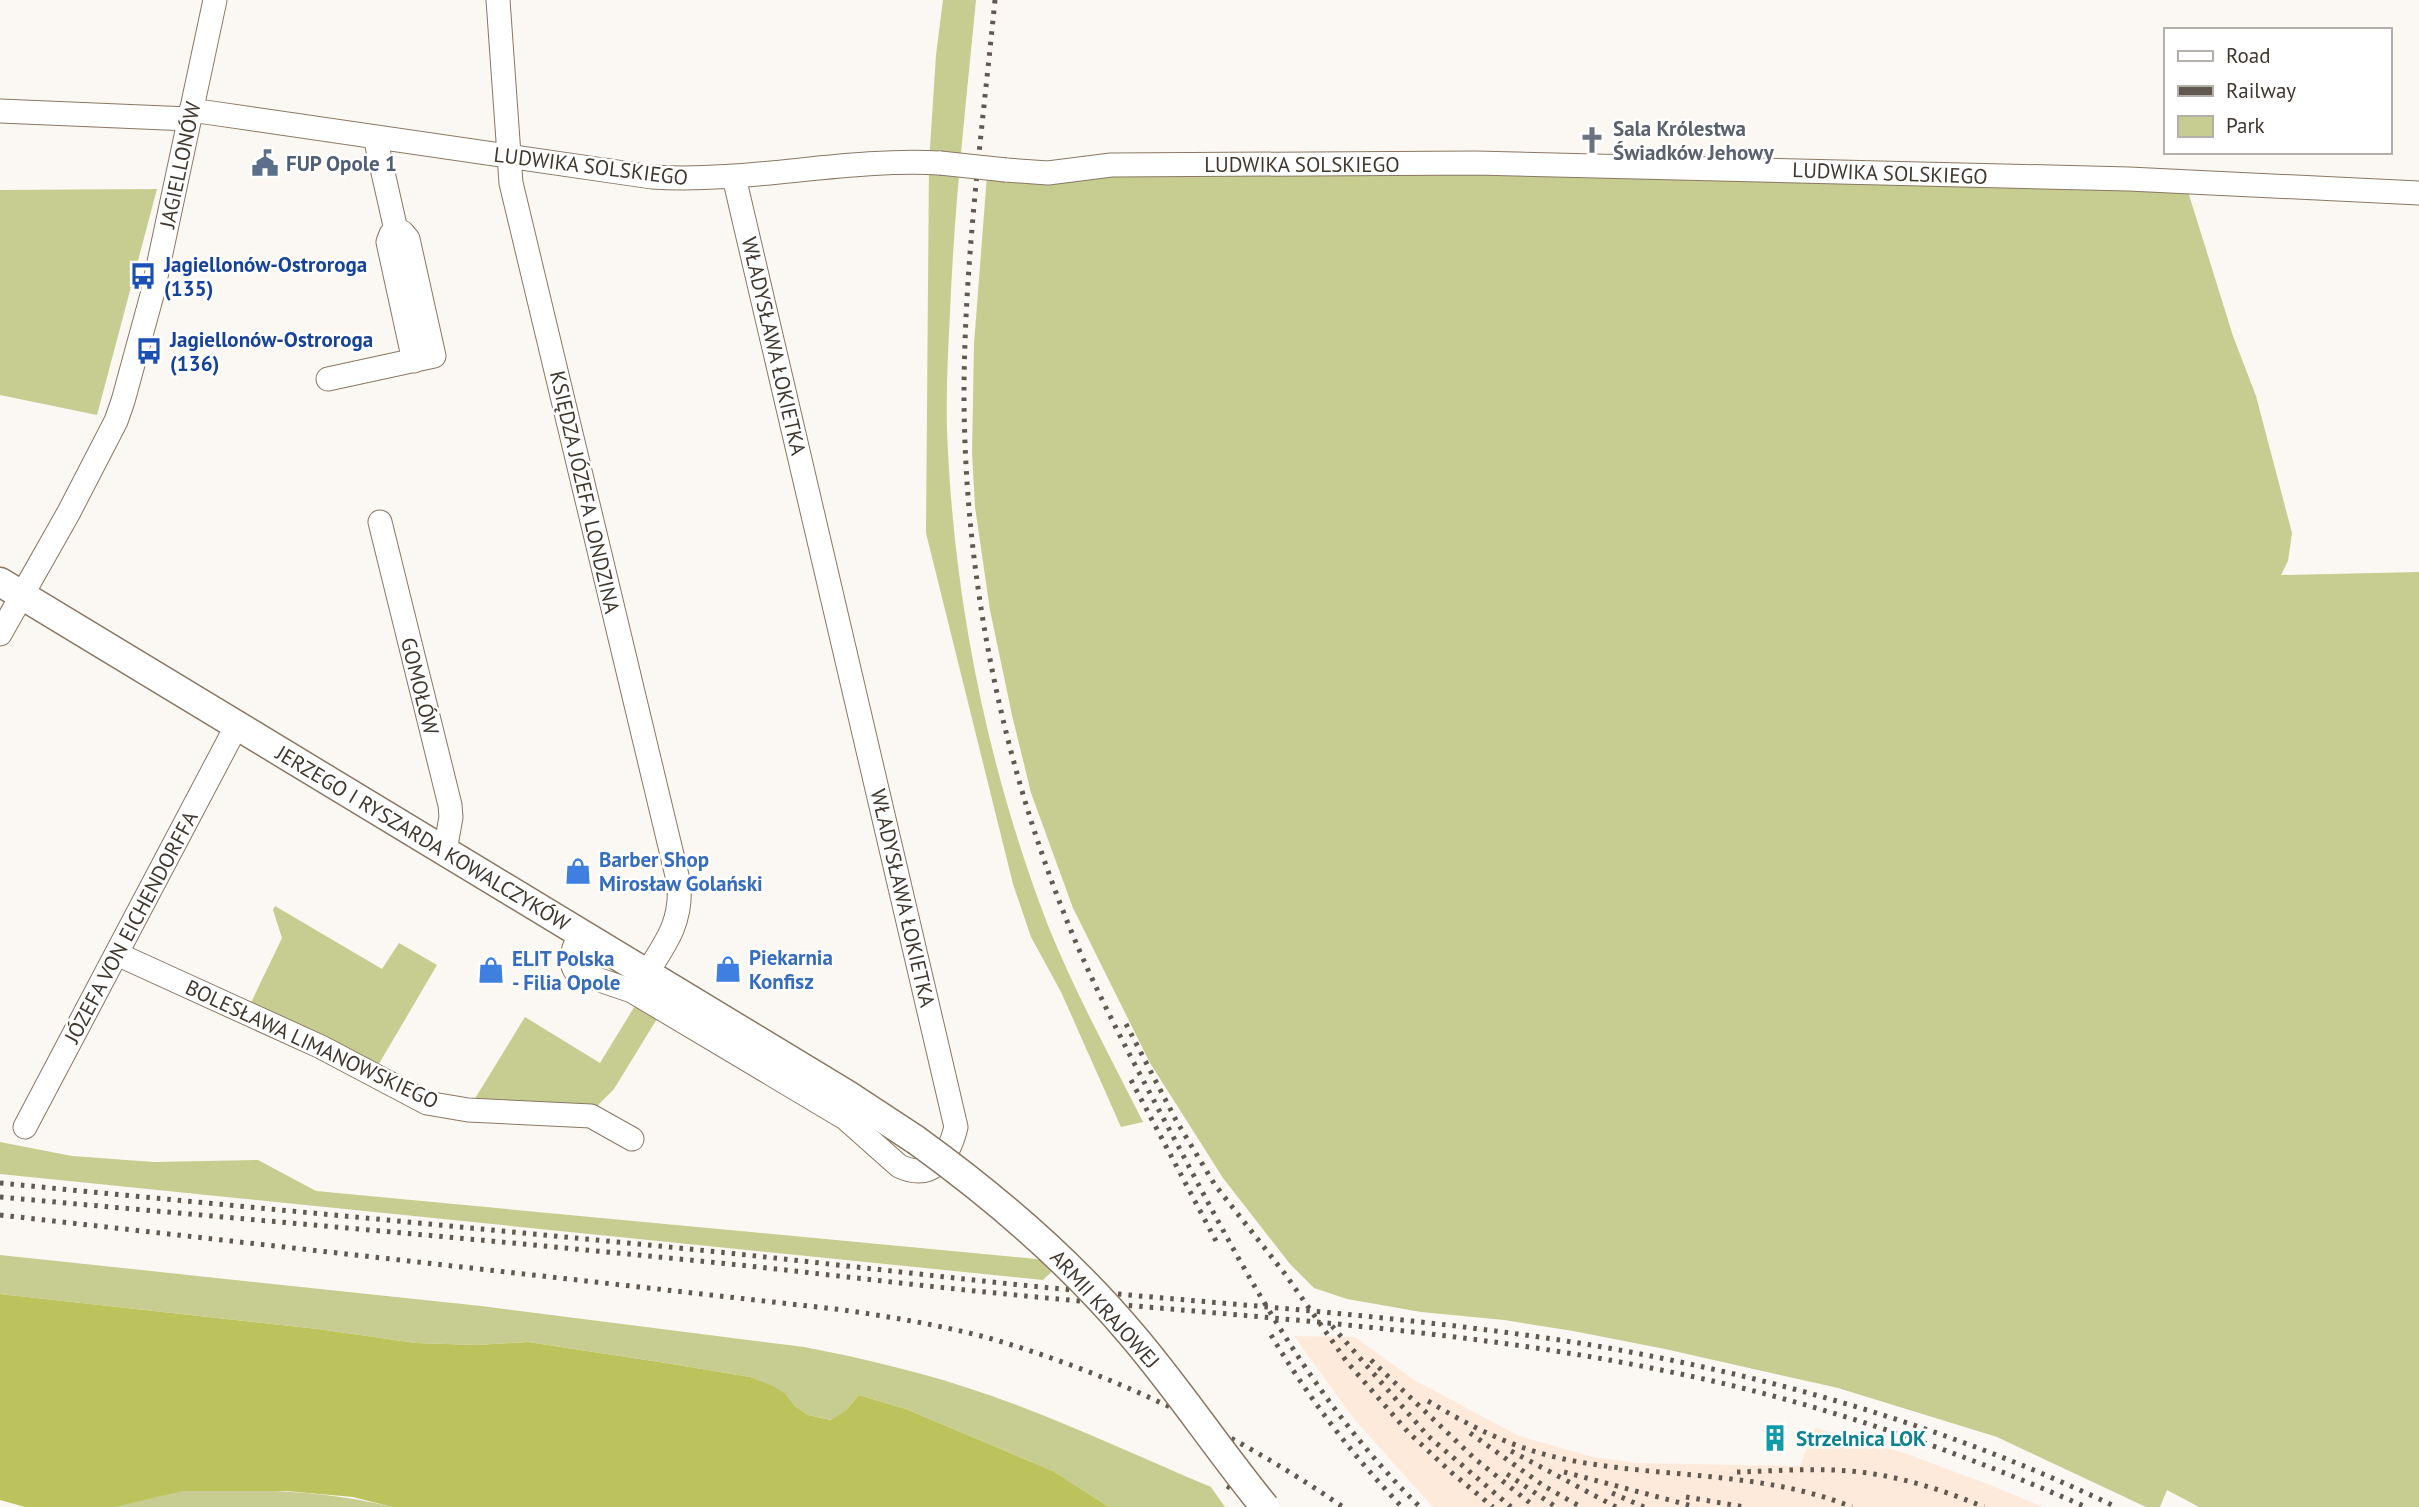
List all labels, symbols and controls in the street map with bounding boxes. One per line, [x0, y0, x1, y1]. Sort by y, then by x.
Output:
legend [2164, 28, 2391, 154]
text: Road [2226, 42, 2270, 69]
text: Railway [2226, 77, 2296, 104]
street label: JAGIELLONÓW [153, 99, 207, 232]
text: Park [2226, 112, 2265, 139]
place label: Sala Królestwa Świadków Jehowy [1613, 115, 1775, 166]
church icon: Sala Królestwa Świadków Jehowy [1577, 125, 1607, 155]
street label: LUDWIKA SOLSKIEGO [492, 141, 690, 191]
public building icon: FUP Opole 1 [250, 148, 280, 178]
place label: FUP Opole 1 [286, 150, 397, 177]
street label: LUDWIKA SOLSKIEGO [1204, 151, 1400, 178]
street label: LUDWIKA SOLSKIEGO [1792, 156, 1988, 190]
street label: WŁADYSŁAWA ŁOKIETKA [736, 234, 812, 458]
place label: Jagiellonów-Ostroroga (135) [163, 251, 367, 302]
bus stop icon: Jagiellonów-Ostroroga (135) [128, 261, 158, 291]
place label: Jagiellonów-Ostroroga (136) [169, 326, 373, 377]
bus stop icon: Jagiellonów-Ostroroga (136) [134, 336, 164, 366]
street label: KSIĘDZA JÓZEFA LONDZINA [544, 368, 626, 617]
street label: GOMOŁÓW [395, 635, 445, 738]
street label: JERZEGO I RYSZARDA KOWALCZYKÓW [270, 739, 575, 937]
street label: WŁADYSŁAWA ŁOKIETKA [865, 786, 941, 1010]
street label: JÓZEFA VON EICHENDORFFA [58, 806, 204, 1049]
place label: Barber Shop Mirosław Golański [599, 846, 763, 897]
shop icon: Barber Shop Mirosław Golański [563, 856, 593, 886]
place label: Piekarnia Konfisz [749, 944, 833, 995]
place label: ELIT Polska - Filia Opole [512, 945, 620, 996]
shop icon: Piekarnia Konfisz [713, 954, 743, 984]
shop icon: ELIT Polska - Filia Opole [476, 955, 506, 985]
street label: BOLESŁAWA LIMANOWSKIEGO [181, 973, 443, 1115]
street label: ARMII KRAJOWEJ [1044, 1244, 1166, 1374]
building icon: Strzelnica LOK [1760, 1423, 1790, 1453]
place label: Strzelnica LOK [1796, 1425, 1926, 1452]

